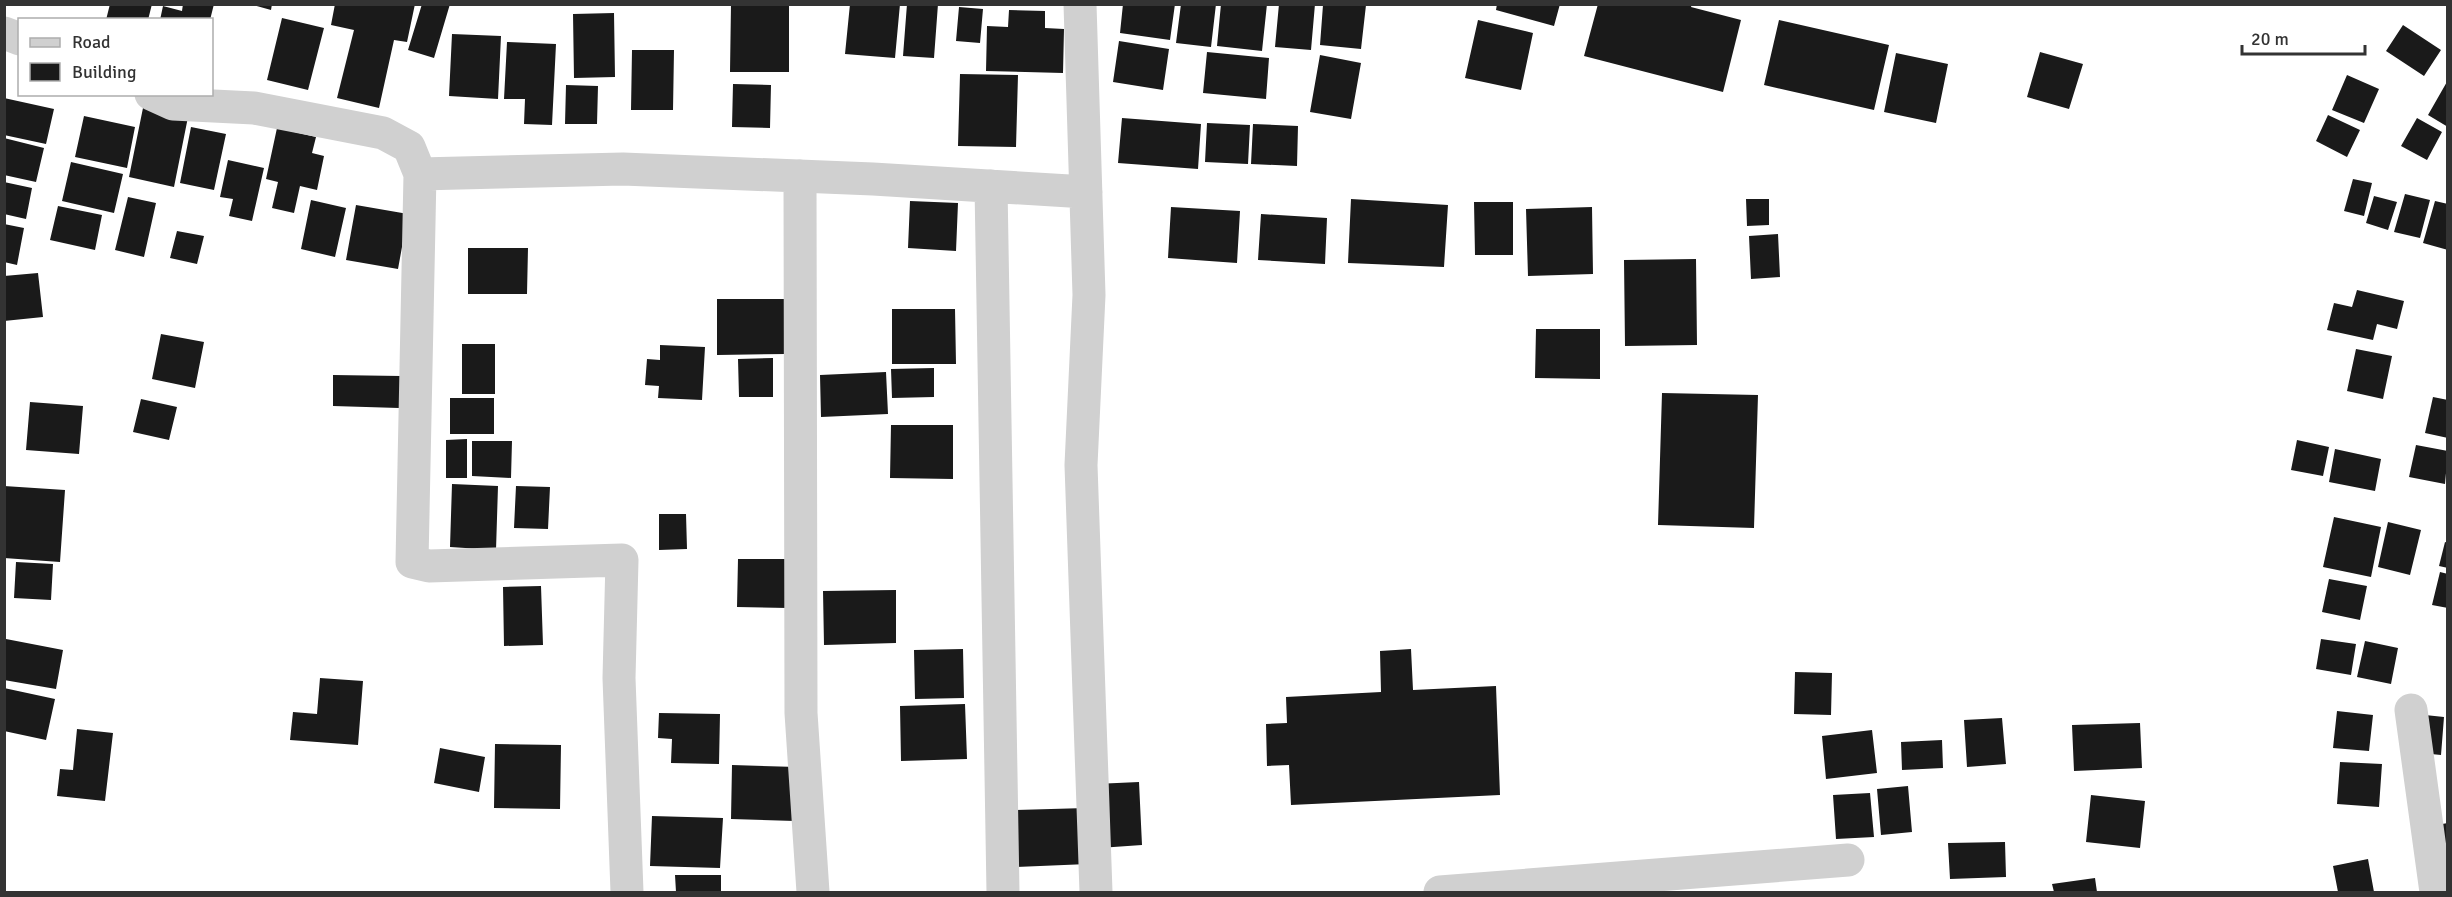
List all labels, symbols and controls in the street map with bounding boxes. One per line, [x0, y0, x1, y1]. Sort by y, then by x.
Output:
legend [18, 18, 213, 96]
scale bar [2242, 18, 2365, 56]
text: 20 m [2251, 28, 2289, 50]
text: Road [72, 31, 111, 53]
text: Building [72, 61, 136, 83]

